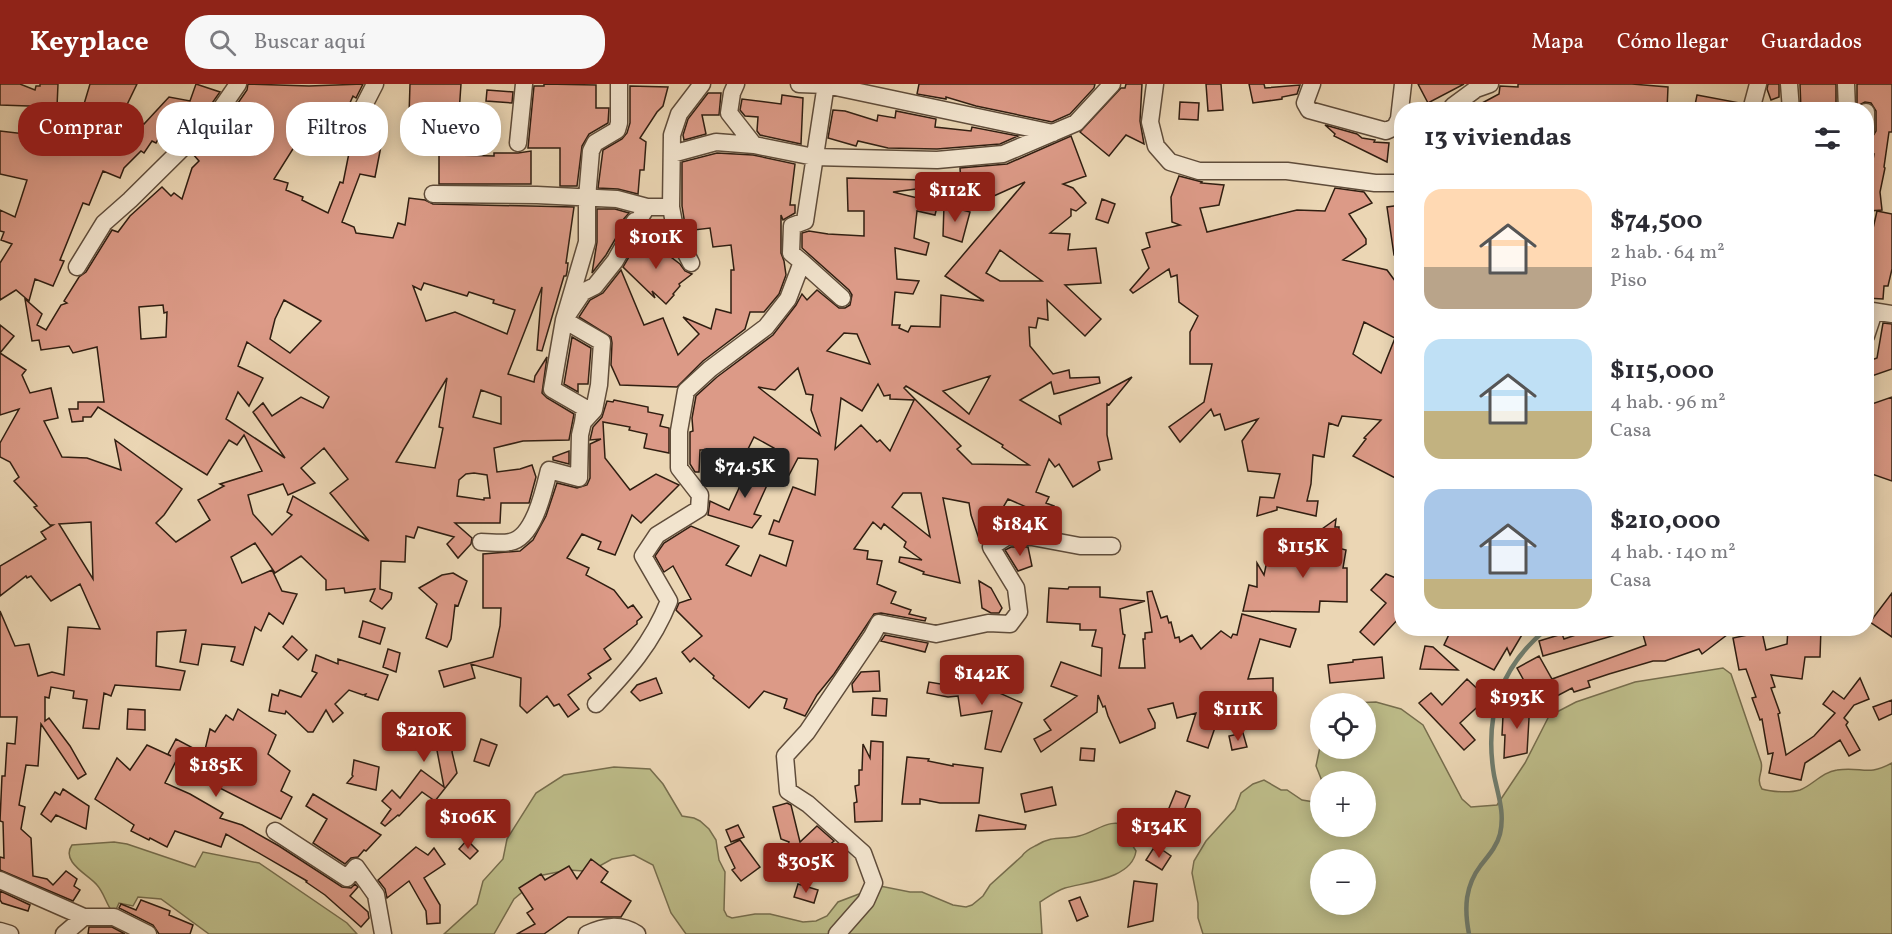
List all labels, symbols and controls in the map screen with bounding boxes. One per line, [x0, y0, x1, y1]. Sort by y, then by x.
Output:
search box [185, 15, 605, 69]
text: Keyplace [30, 23, 149, 62]
icon: search [206, 26, 239, 59]
text: Buscar aquí [254, 27, 366, 58]
text: Mapa [1531, 28, 1584, 57]
text: Cómo llegar [1617, 28, 1728, 57]
text: Guardados [1761, 28, 1862, 57]
chip: Comprar [18, 102, 144, 156]
chip: Alquilar [156, 102, 274, 156]
chip: Filtros [286, 102, 388, 156]
chip: Nuevo [400, 102, 501, 156]
text: 13 viviendas [1424, 120, 1572, 156]
icon: filters [1811, 122, 1844, 155]
pin: $112K [913, 172, 997, 223]
text: $112K [929, 177, 981, 205]
text: $74,500 [1610, 203, 1702, 239]
icon: home [1472, 213, 1544, 285]
pin: $101K [614, 219, 698, 270]
text: $101K [629, 224, 683, 252]
text: 2 hab. · 64 m² [1610, 239, 1725, 267]
text: Piso [1610, 267, 1647, 295]
text: $115,000 [1610, 353, 1714, 389]
icon: home [1472, 363, 1544, 435]
text: 4 hab. · 96 m² [1610, 389, 1726, 417]
text: Casa [1610, 417, 1652, 445]
pin: $74.5K [696, 448, 794, 499]
text: $74.5K [715, 453, 775, 481]
text: $210,000 [1610, 503, 1721, 539]
pin: $184K [978, 506, 1062, 557]
text: $184K [992, 511, 1048, 539]
icon: home [1472, 513, 1544, 585]
pin: $115K [1261, 528, 1345, 579]
text: $115K [1277, 533, 1329, 561]
text: 4 hab. · 140 m² [1610, 539, 1736, 567]
text: Casa [1610, 567, 1652, 595]
pin: $142K [940, 655, 1024, 706]
text: $142K [954, 660, 1010, 688]
pin: $193K [1475, 679, 1559, 730]
text: $193K [1490, 684, 1544, 712]
pin: $111K [1196, 691, 1280, 742]
map controls [1310, 693, 1376, 915]
button: locate [1310, 693, 1376, 759]
text: $111K [1213, 696, 1263, 724]
pin: $210K [382, 712, 466, 763]
text: $210K [396, 717, 452, 745]
pin: $185K [174, 747, 258, 798]
text: $185K [189, 752, 243, 780]
button: + [1310, 771, 1376, 837]
pin: $106K [426, 799, 510, 850]
text: $106K [439, 804, 497, 832]
pin: $134K [1117, 808, 1201, 859]
text: $134K [1131, 813, 1187, 841]
pin: $305K [764, 843, 848, 894]
text: $305K [777, 848, 835, 876]
button: − [1310, 849, 1376, 915]

